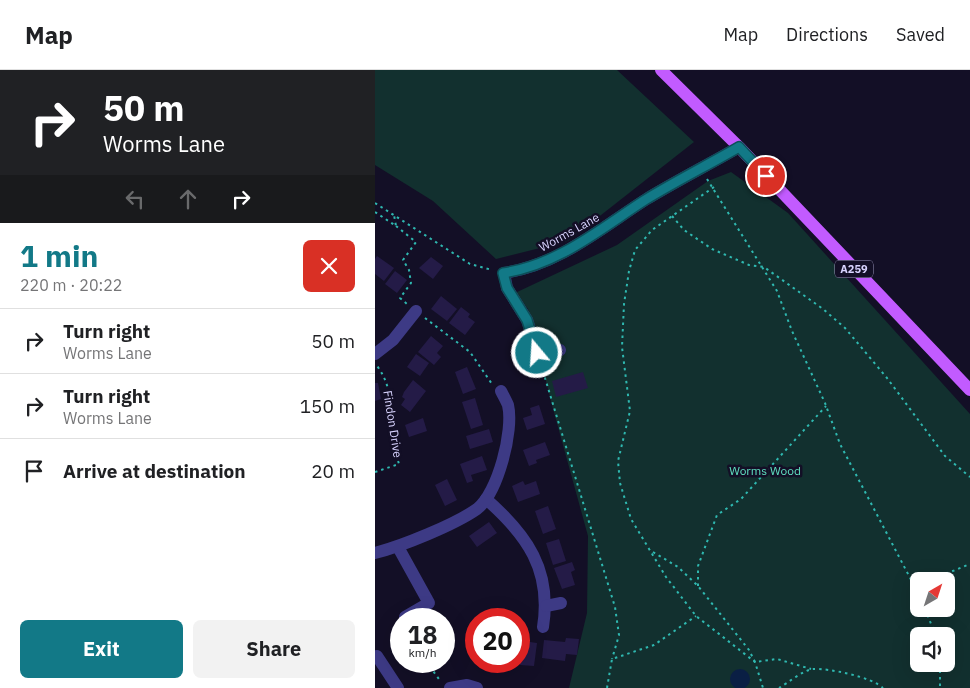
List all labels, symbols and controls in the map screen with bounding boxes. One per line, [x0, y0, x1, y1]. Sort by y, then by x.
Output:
text: Map [25, 19, 73, 51]
text: Map [723, 23, 758, 46]
text: Directions [786, 23, 868, 46]
text: Saved [896, 23, 945, 46]
text: 50 m [103, 85, 185, 131]
icon: right [20, 90, 85, 155]
text: Worms Lane [103, 129, 225, 158]
pin [745, 155, 787, 197]
icon: arrive [752, 162, 780, 190]
icon: left [121, 185, 149, 213]
icon: ahead [174, 185, 202, 213]
icon: right [227, 185, 255, 213]
street label: Worms Lane [536, 209, 602, 255]
text: 1 min [20, 236, 98, 275]
button: close [303, 240, 355, 292]
road number: A259 [835, 260, 873, 278]
text: 220 m · 20:22 [20, 275, 122, 295]
text: Turn right [63, 319, 150, 343]
position arrow [510, 326, 562, 378]
icon: right [20, 327, 48, 355]
text: 50 m [311, 329, 355, 353]
text: Worms Lane [63, 343, 152, 363]
text: Turn right [63, 384, 150, 408]
street label: Findon Drive [380, 389, 406, 459]
icon: right [20, 392, 48, 420]
text: 150 m [300, 394, 355, 418]
text: Worms Lane [63, 408, 152, 428]
icon: arrive [20, 457, 48, 485]
text: Arrive at destination [63, 459, 246, 483]
text: 20 m [311, 459, 355, 483]
park label: Worms Wood [729, 463, 801, 478]
north arrow [910, 572, 955, 618]
map controls [910, 572, 955, 672]
speed limit sign: 20 [465, 608, 530, 673]
text: 18 [407, 618, 438, 651]
button: Exit [20, 620, 183, 678]
button: Share [193, 620, 355, 678]
button: sound [910, 627, 955, 672]
text: km/h [408, 645, 437, 660]

